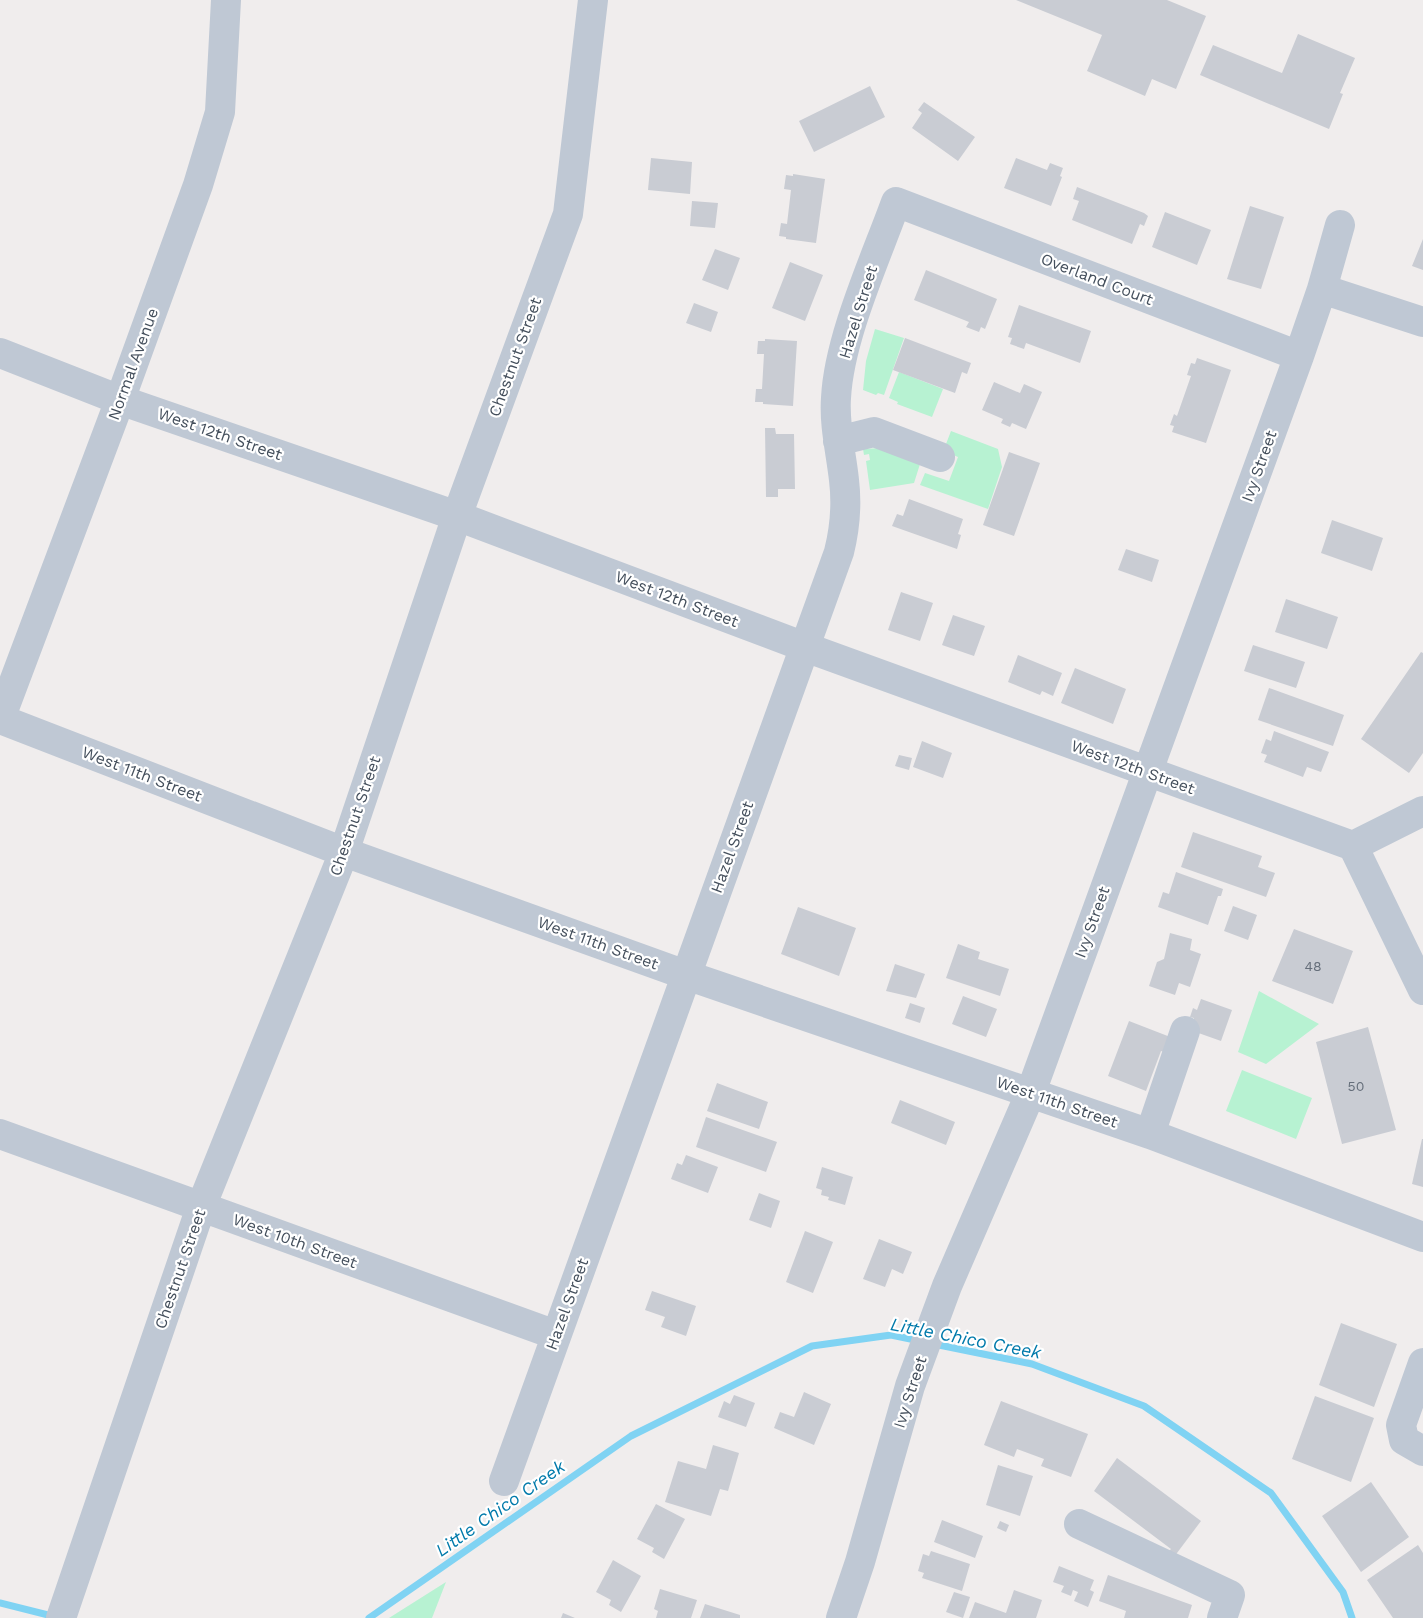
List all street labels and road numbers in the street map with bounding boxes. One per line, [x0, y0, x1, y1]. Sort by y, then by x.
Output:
street label: Overland Court [1038, 249, 1156, 309]
street label: Hazel Street [835, 263, 881, 361]
street label: Chestnut Street [485, 295, 545, 419]
street label: Normal Avenue [104, 305, 162, 423]
street label: West 12th Street [155, 404, 285, 464]
street label: Ivy Street [1237, 427, 1281, 504]
street label: West 12th Street [613, 567, 741, 631]
street label: West 12th Street [1069, 736, 1198, 798]
street label: West 11th Street [79, 742, 205, 806]
street label: Chestnut Street [326, 753, 384, 878]
street label: Hazel Street [707, 798, 757, 896]
street label: Ivy Street [1070, 883, 1114, 960]
street label: West 11th Street [535, 912, 661, 974]
street label: West 11th Street [994, 1072, 1120, 1132]
street label: Chestnut Street [151, 1206, 209, 1331]
street label: West 10th Street [230, 1210, 360, 1272]
street label: Hazel Street [542, 1255, 592, 1353]
street label: Ivy Street [889, 1353, 931, 1430]

